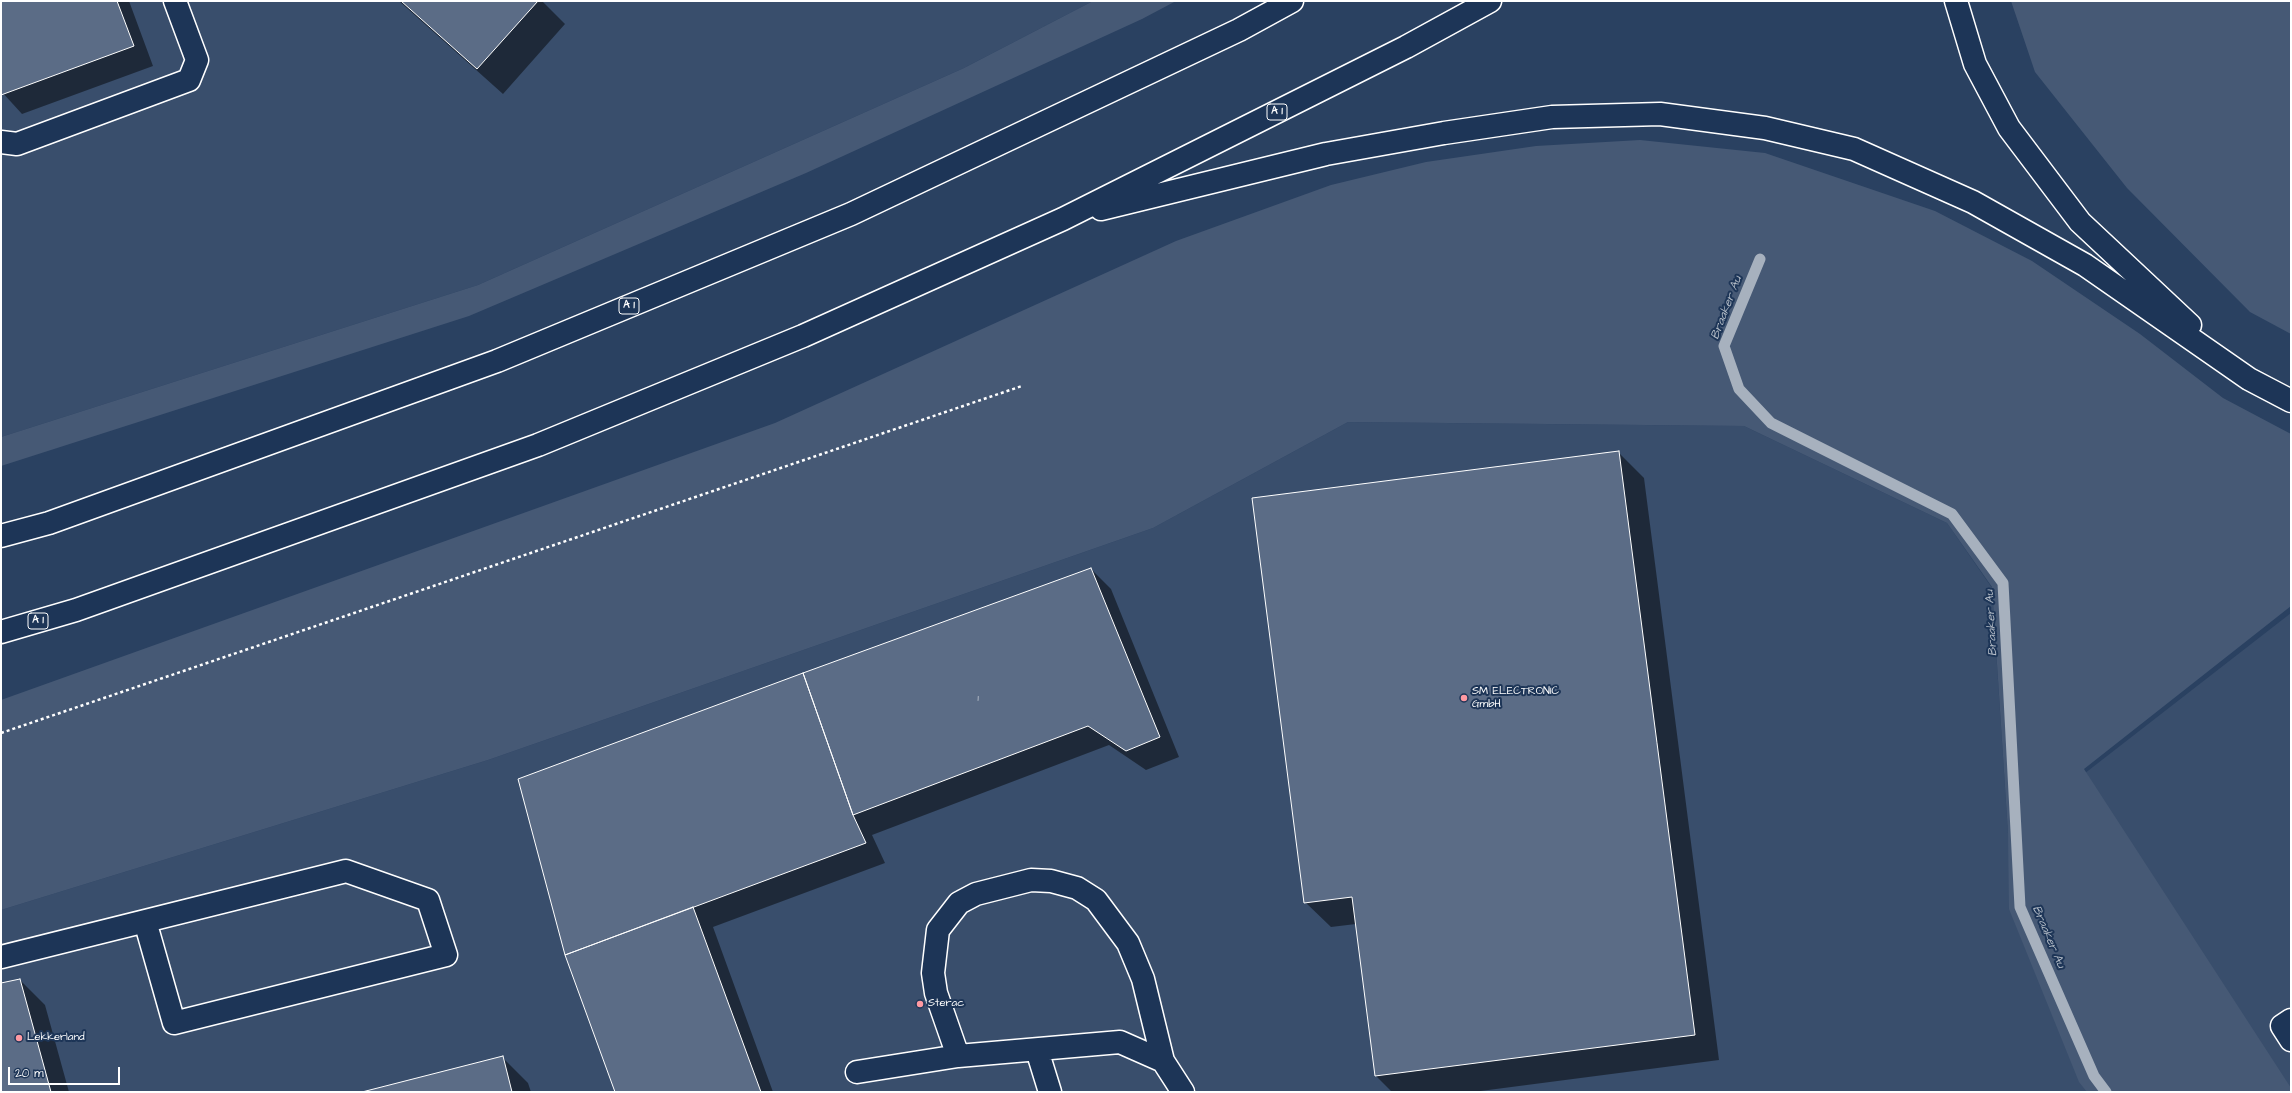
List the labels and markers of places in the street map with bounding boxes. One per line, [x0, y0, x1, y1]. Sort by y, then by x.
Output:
place label: SM ELECTRONIC GmbH [1472, 685, 1559, 711]
marker: SM ELECTRONIC GmbH [1459, 693, 1469, 703]
place label: Sterac [928, 997, 964, 1011]
marker: Sterac [915, 999, 925, 1009]
place label: Lekkerland [27, 1031, 85, 1045]
marker: Lekkerland [14, 1033, 24, 1043]

